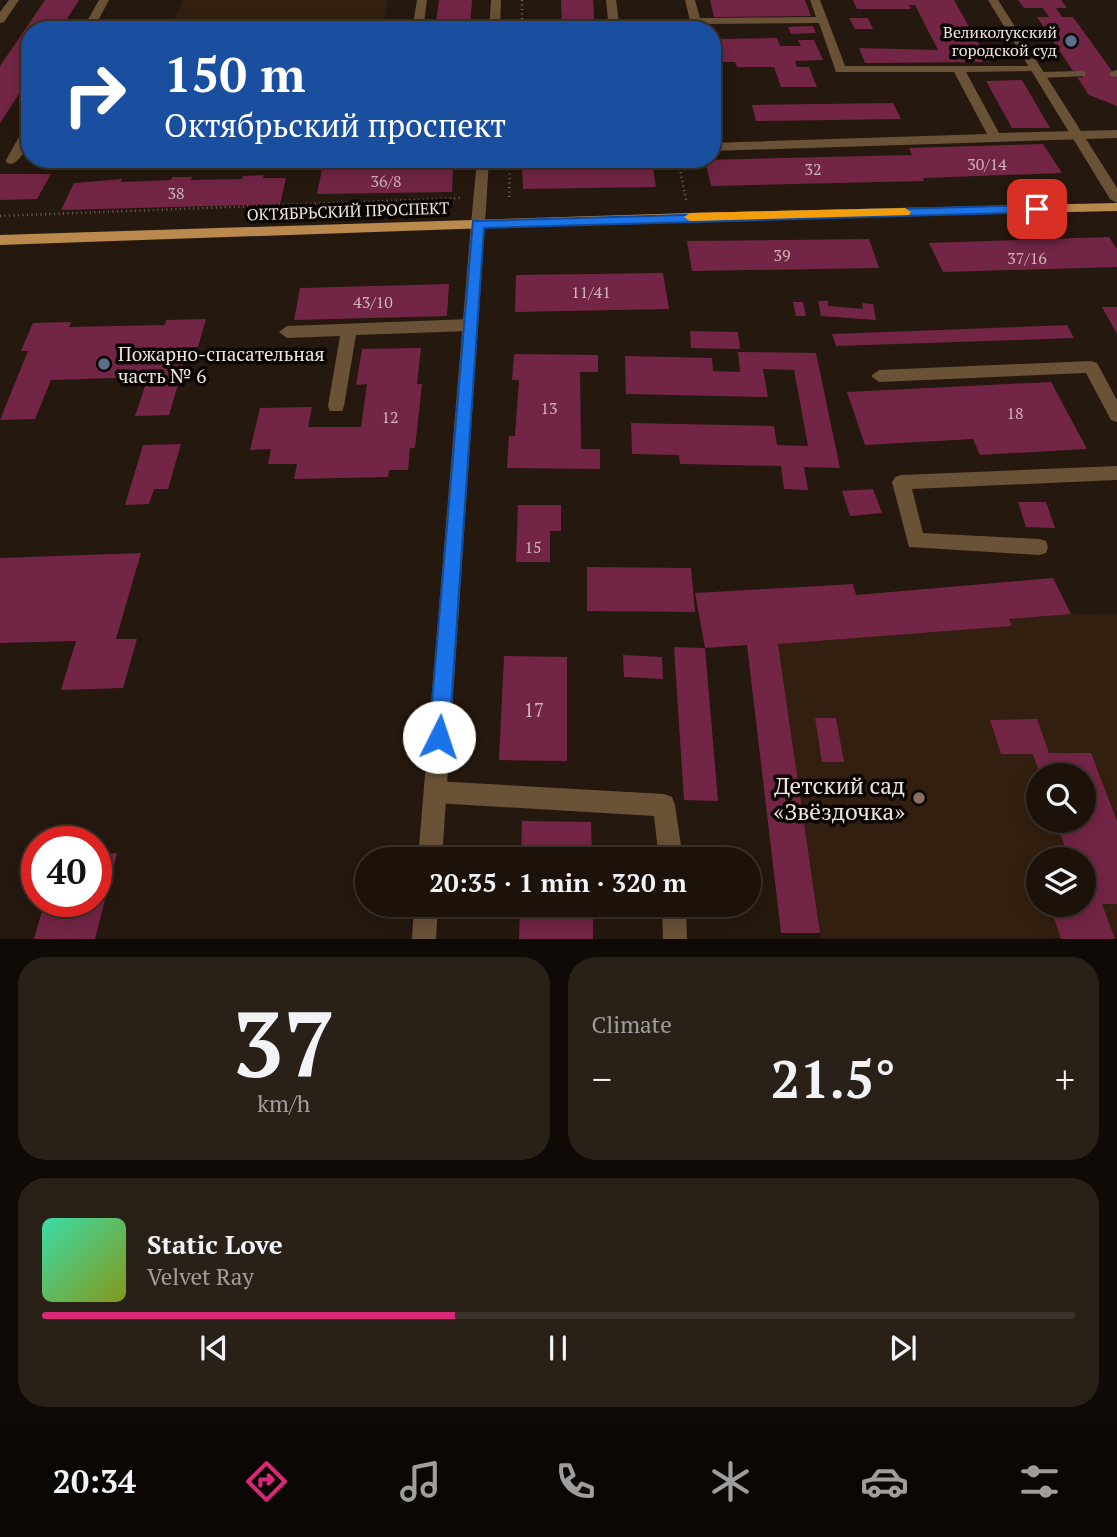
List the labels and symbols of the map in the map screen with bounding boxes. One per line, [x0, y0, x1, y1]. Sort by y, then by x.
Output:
place label: Великолукский городской суд [943, 21, 1057, 61]
marker: Великолукский городской суд [1063, 33, 1079, 49]
house number: 30/14 [967, 153, 1007, 175]
house number: 32 [804, 158, 822, 180]
house number: 36/8 [370, 170, 402, 192]
pin [1007, 179, 1067, 239]
house number: 38 [167, 182, 185, 204]
street label: ОКТЯБРЬСКИЙ ПРОСПЕКТ [246, 196, 450, 226]
house number: 39 [773, 244, 791, 266]
house number: 37/16 [1007, 247, 1047, 269]
house number: 11/41 [571, 281, 611, 303]
house number: 43/10 [353, 291, 393, 313]
place label: Пожарно-спасательная часть № 6 [118, 341, 325, 388]
marker: Пожарно-спасательная часть № 6 [96, 356, 112, 372]
house number: 13 [540, 397, 558, 419]
house number: 18 [1006, 402, 1024, 424]
house number: 12 [381, 406, 399, 428]
house number: 15 [524, 536, 542, 558]
house number: 17 [524, 697, 544, 722]
position arrow [402, 700, 476, 774]
place label: Детский сад «Звёздочка» [774, 770, 905, 827]
marker: Детский сад «Звёздочка» [911, 790, 927, 806]
speed limit sign: 40 [21, 826, 112, 917]

